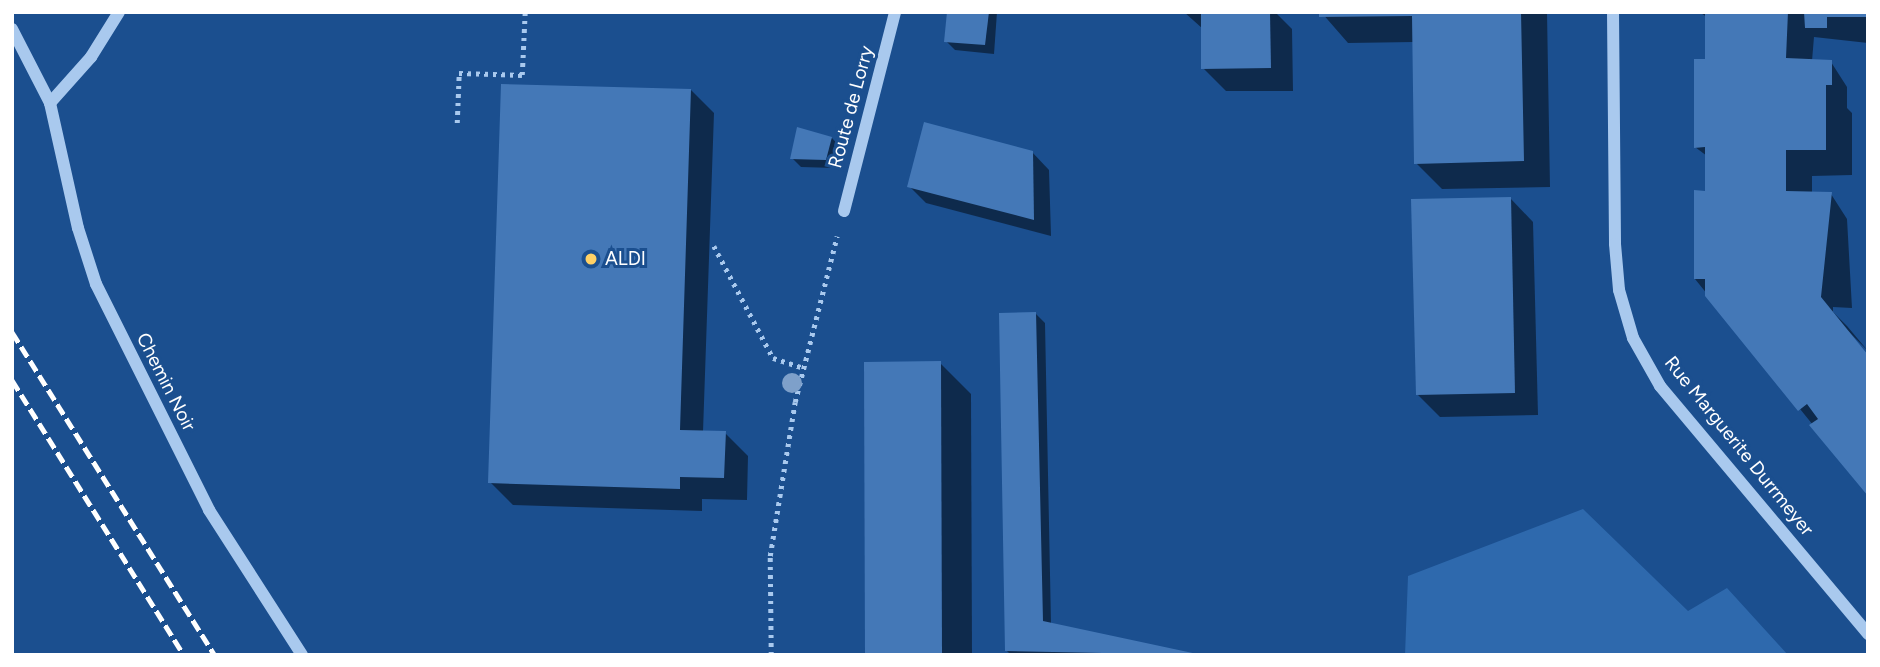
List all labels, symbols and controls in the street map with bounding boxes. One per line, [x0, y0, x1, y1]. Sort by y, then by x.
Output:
street label: Route de Lorry [824, 43, 878, 171]
place label: ALDI [605, 248, 646, 270]
marker: ALDI [583, 251, 599, 267]
street label: Chemin Noir [132, 329, 200, 435]
street label: Rue Marguerite Durrmeyer [1660, 352, 1818, 540]

